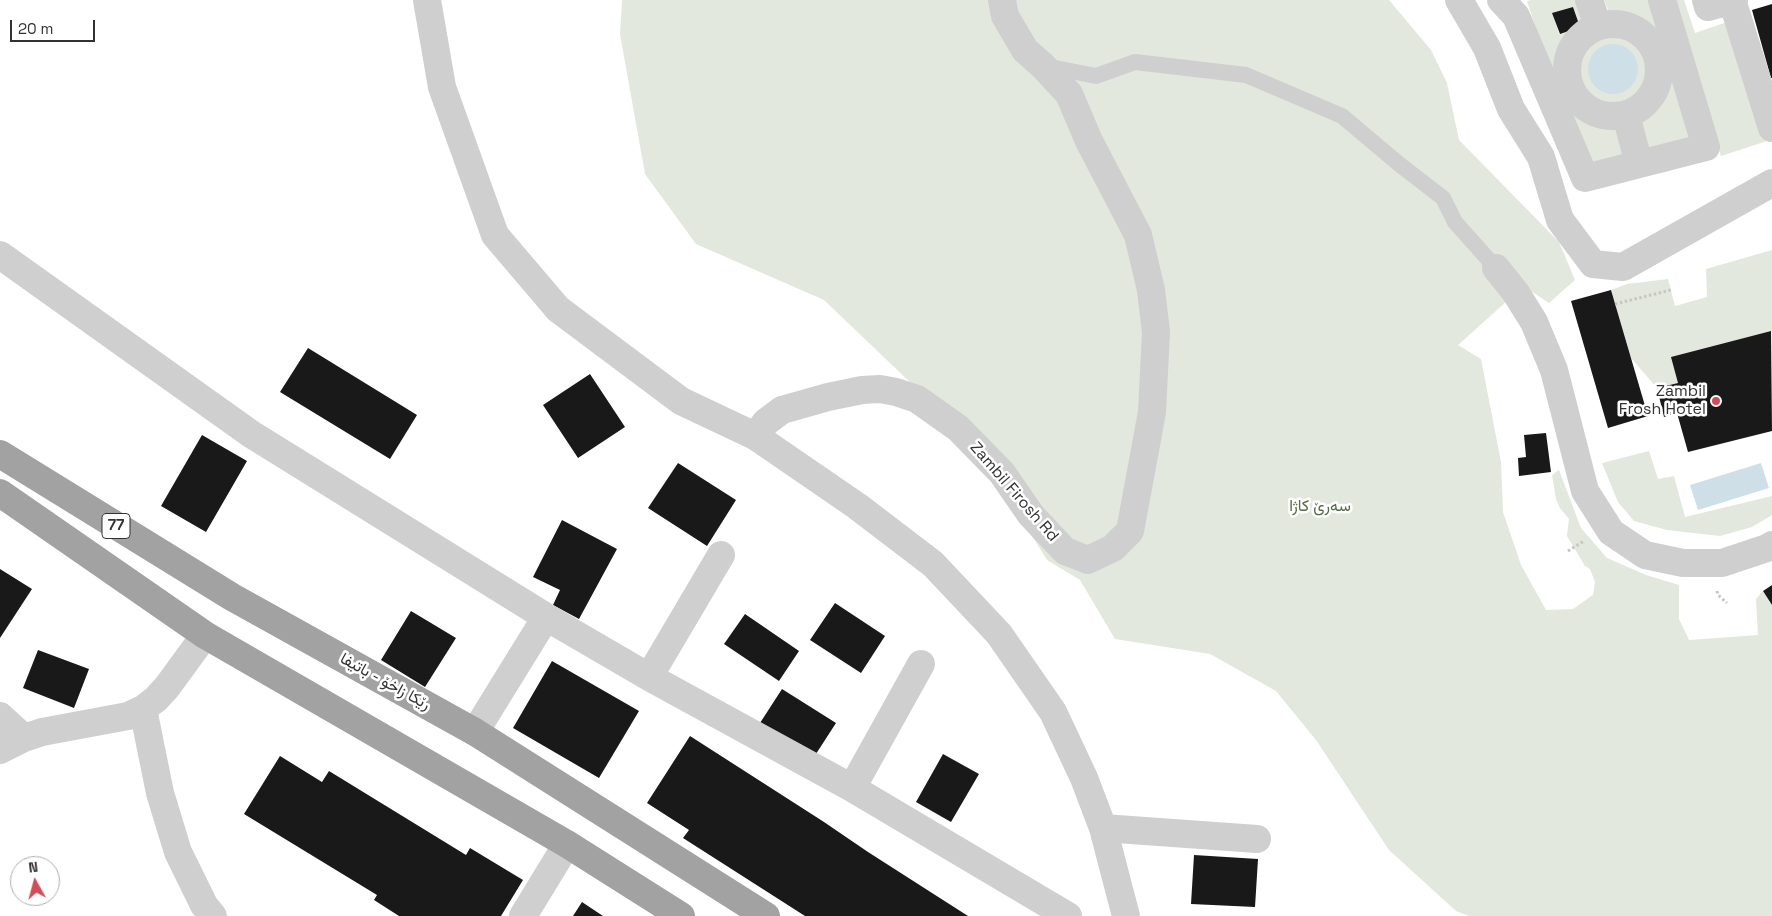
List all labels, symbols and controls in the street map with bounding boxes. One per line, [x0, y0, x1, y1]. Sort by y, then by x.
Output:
scale bar [12, 10, 98, 42]
text: 20 m [18, 19, 53, 38]
place label: Zambil Frosh Hotel [1619, 382, 1706, 420]
marker: Zambil Frosh Hotel [1710, 395, 1722, 407]
street label: Zambil Firosh Rd [966, 438, 1062, 546]
park label: سەرێ کاژا [1289, 497, 1351, 517]
road number: 77 [102, 514, 130, 538]
street label: رێکا زاخۆ - باتیفا [337, 649, 433, 715]
north arrow [10, 856, 60, 906]
text: N [28, 858, 39, 877]

